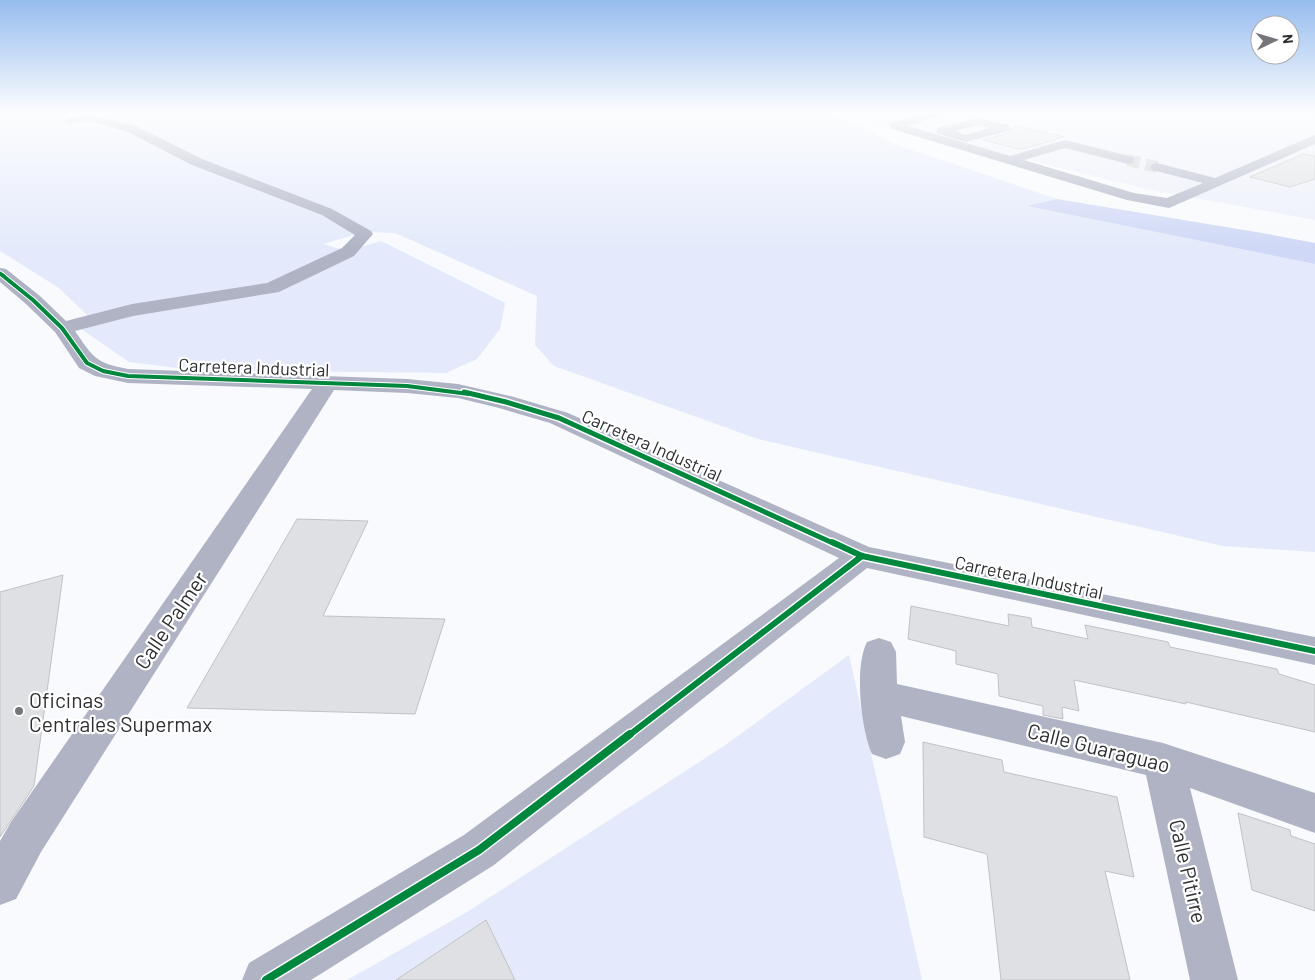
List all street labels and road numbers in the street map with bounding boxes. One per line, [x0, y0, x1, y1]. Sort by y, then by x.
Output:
street label: Carretera Industrial [178, 353, 330, 381]
street label: Carretera Industrial [579, 404, 725, 486]
street label: Carretera Industrial [953, 551, 1105, 603]
street label: Calle Palmer [128, 566, 212, 674]
street label: Calle Guaraguao [1025, 717, 1173, 777]
street label: Calle Pitirre [1165, 817, 1213, 925]

